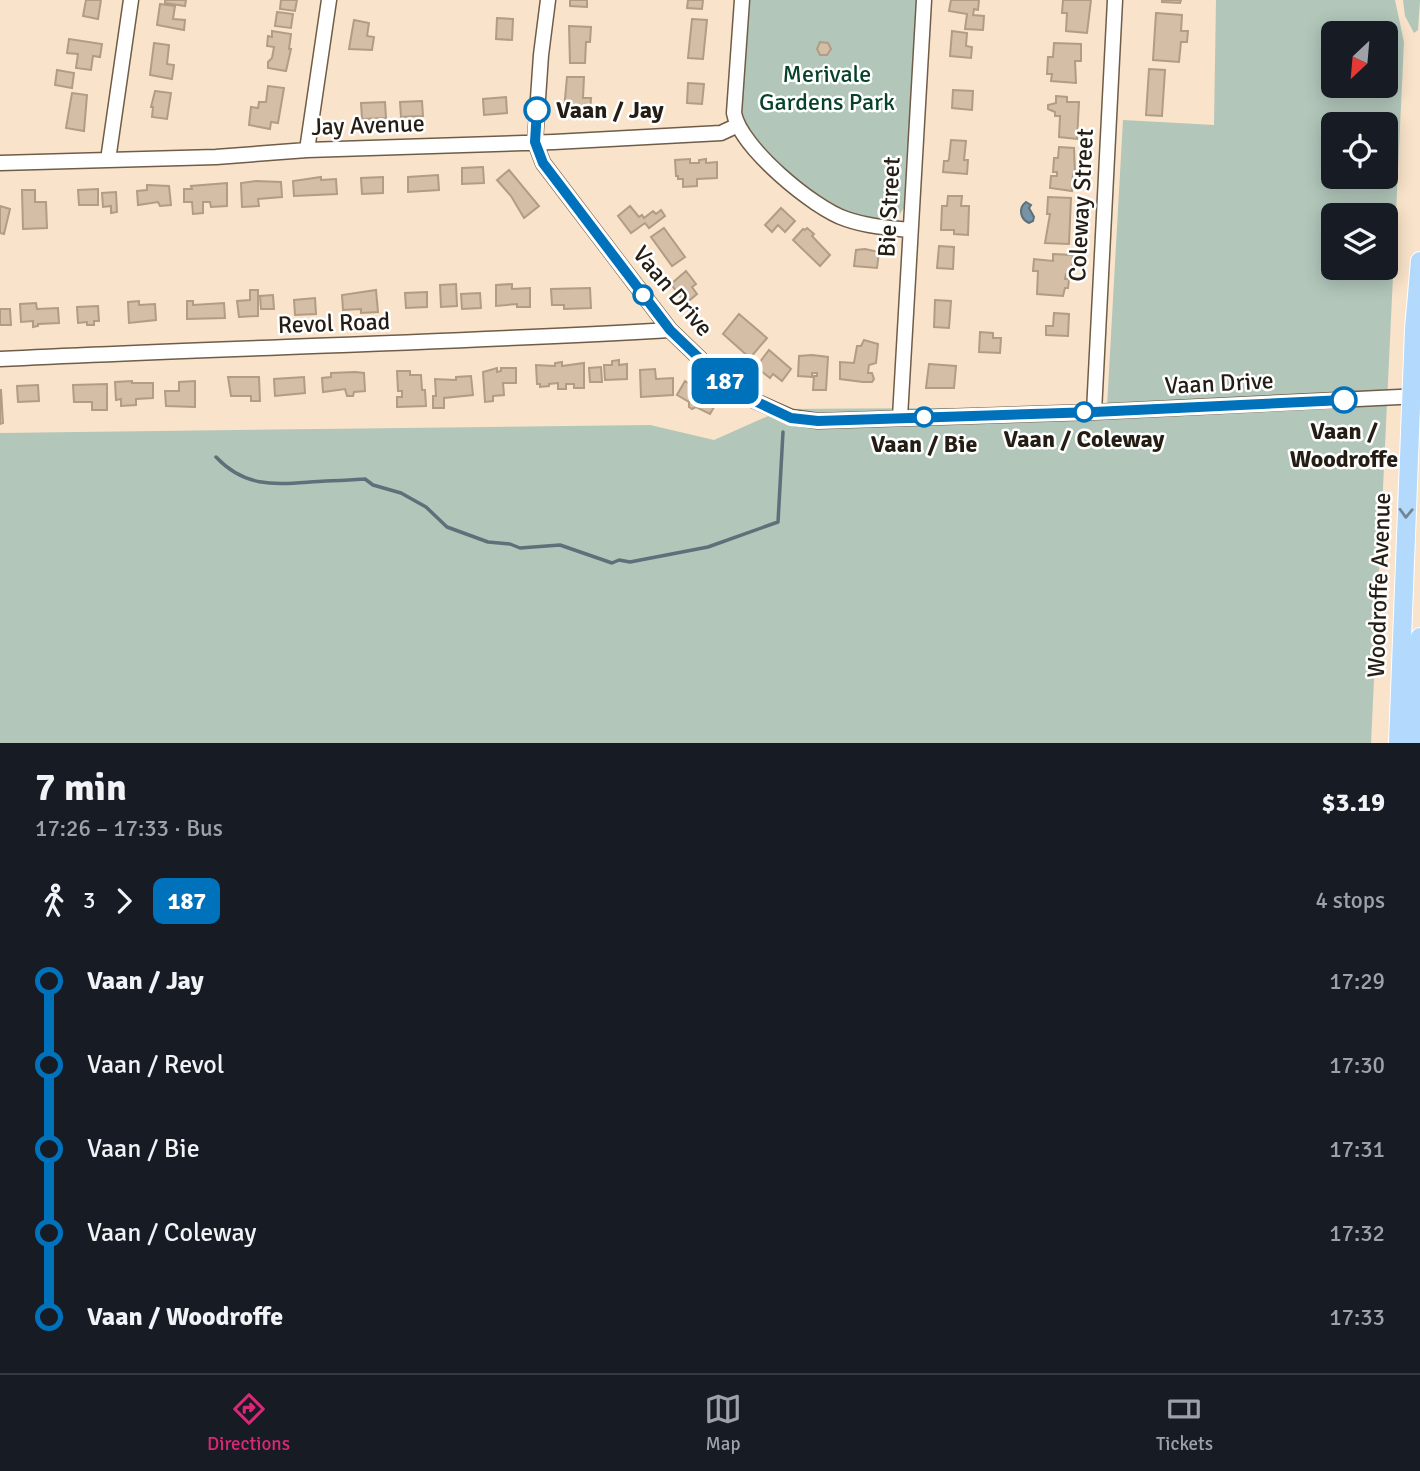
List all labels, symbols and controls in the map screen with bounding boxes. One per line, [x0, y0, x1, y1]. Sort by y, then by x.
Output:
north arrow [1321, 21, 1398, 98]
map controls [1321, 21, 1398, 280]
park label: Merivale Gardens Park [759, 59, 895, 117]
place label: Vaan / Jay [556, 95, 664, 125]
marker: Vaan / Jay [524, 97, 550, 123]
street label: Jay Avenue [311, 108, 425, 142]
button: locate [1321, 112, 1398, 189]
street label: Coleway Street [1062, 128, 1100, 282]
street label: Bie Street [871, 156, 907, 258]
button: layers [1321, 203, 1398, 280]
street label: Vaan Drive [626, 240, 720, 342]
unlabelled marker [633, 285, 653, 305]
street label: Revol Road [277, 306, 391, 340]
line badge: 187 [685, 358, 765, 404]
street label: Vaan Drive [1164, 365, 1274, 401]
text: 187 [706, 366, 744, 396]
marker: Vaan / Woodroffe [1331, 387, 1357, 413]
marker: Vaan / Coleway [1074, 402, 1094, 422]
marker: Vaan / Bie [914, 407, 934, 427]
place label: Vaan / Woodroffe [1290, 416, 1398, 474]
place label: Vaan / Coleway [1004, 424, 1164, 454]
place label: Vaan / Bie [871, 429, 977, 459]
street label: Woodroffe Avenue [1361, 492, 1397, 678]
one-way arrow [1399, 508, 1414, 519]
text: 7 min [35, 764, 127, 811]
text: $3.19 [1321, 787, 1385, 819]
text: 17:26 – 17:33 · Bus [35, 814, 223, 843]
icon: walk [35, 882, 73, 920]
icon: forward [105, 882, 143, 920]
text: 3 [83, 886, 95, 915]
text: 187 [167, 886, 206, 916]
text: 4 stops [1315, 886, 1385, 915]
text: Vaan / Jay [87, 965, 204, 997]
text: 17:29 [1329, 967, 1385, 996]
text: Vaan / Revol [87, 1049, 224, 1081]
text: 17:30 [1329, 1051, 1385, 1080]
text: Vaan / Bie [87, 1133, 200, 1165]
text: 17:31 [1329, 1135, 1385, 1164]
text: Vaan / Coleway [87, 1217, 257, 1249]
text: 17:32 [1329, 1219, 1385, 1248]
text: Vaan / Woodroffe [87, 1301, 283, 1333]
text: 17:33 [1329, 1303, 1385, 1332]
tab: Directions [207, 1390, 290, 1456]
tab: Map [704, 1390, 742, 1456]
tab: Tickets [1156, 1390, 1213, 1456]

